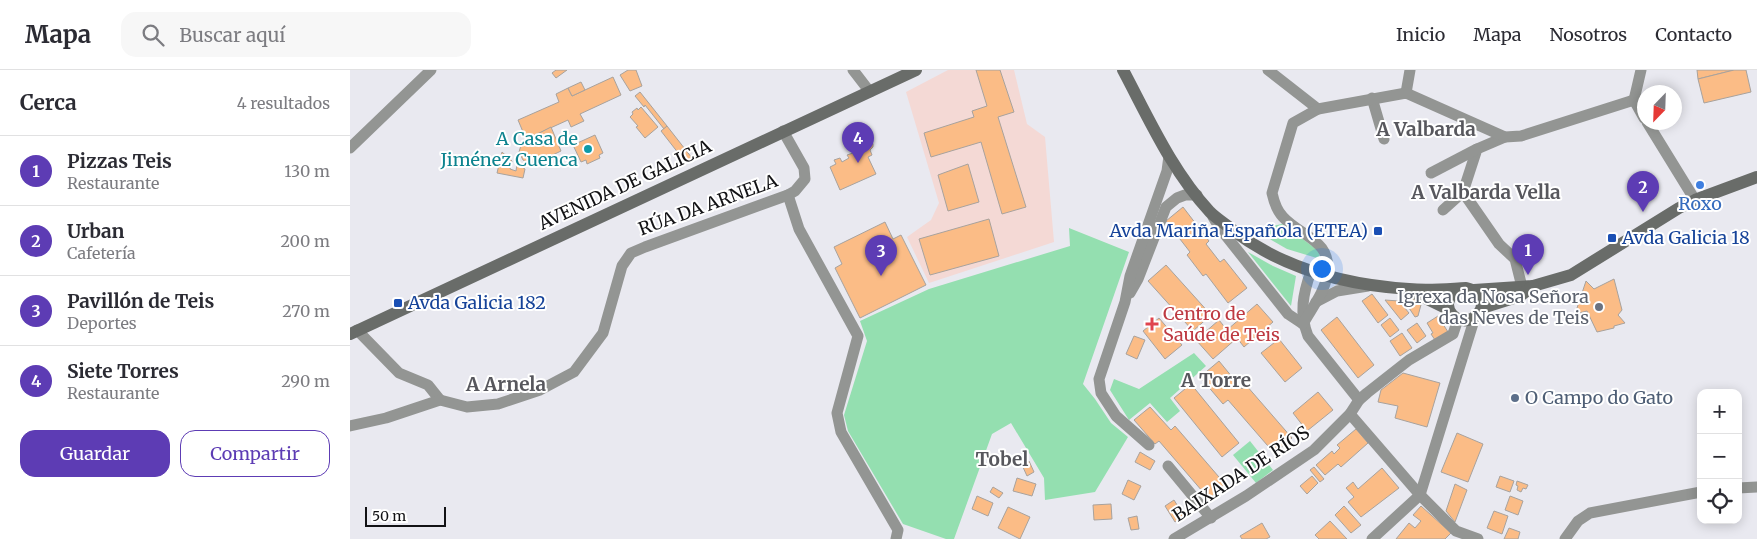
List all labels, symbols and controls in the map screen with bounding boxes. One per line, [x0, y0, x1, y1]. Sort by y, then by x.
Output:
search box [121, 12, 471, 57]
text: Mapa [25, 19, 91, 50]
icon: search [139, 21, 167, 49]
text: Buscar aquí [179, 23, 285, 47]
text: Inicio [1396, 23, 1445, 46]
text: Mapa [1473, 23, 1522, 46]
text: Nosotros [1550, 23, 1627, 46]
text: Contacto [1655, 23, 1732, 46]
north arrow [1637, 85, 1682, 130]
text: Cerca [20, 89, 77, 116]
text: 4 resultados [237, 93, 330, 113]
district label: A Valbarda [1375, 117, 1476, 141]
pin: 4 [842, 122, 874, 163]
place label: A Casa de Jiménez Cuenca [440, 127, 578, 171]
street label: AVENIDA DE GALICIA [534, 134, 715, 235]
marker: A Casa de Jiménez Cuenca [582, 143, 594, 155]
text: Pizzas Teis [67, 149, 172, 173]
text: 1 [32, 161, 40, 181]
text: 130 m [284, 161, 330, 181]
street label: RÚA DA ARNELA [635, 169, 781, 240]
pin: 2 [1627, 171, 1659, 212]
text: Restaurante [67, 173, 159, 193]
marker: Roxo [1694, 179, 1706, 191]
district label: A Valbarda Vella [1410, 180, 1561, 204]
place label: Roxo [1678, 192, 1722, 215]
text: Urban [67, 219, 124, 243]
place label: Avda Mariña Española (ETEA) [1109, 219, 1368, 242]
marker: Avda Mariña Española (ETEA) [1372, 225, 1384, 237]
place label: Avda Galicia 18 [1621, 226, 1750, 249]
text: 2 [31, 231, 41, 251]
text: 200 m [280, 231, 330, 251]
marker: Avda Galicia 18 [1606, 232, 1618, 244]
pin: 1 [1512, 234, 1544, 275]
pin: 3 [865, 235, 897, 276]
text: Cafetería [67, 243, 136, 263]
your location [1309, 256, 1335, 282]
place label: Igrexa da Nosa Señora das Neves de Teis [1397, 285, 1589, 329]
text: Pavillón de Teis [67, 289, 214, 313]
place label: Avda Galicia 182 [407, 291, 546, 314]
marker: Avda Galicia 182 [392, 297, 404, 309]
text: 3 [31, 301, 41, 321]
text: 270 m [282, 301, 330, 321]
marker: Igrexa da Nosa Señora das Neves de Teis [1593, 301, 1605, 313]
place label: Centro de Saúde de Teis [1163, 302, 1280, 346]
text: Deportes [67, 313, 137, 333]
marker: Centro de Saúde de Teis [1145, 317, 1159, 331]
text: Siete Torres [67, 359, 179, 383]
district label: A Torre [1180, 368, 1251, 392]
text: 4 [31, 371, 41, 391]
text: 290 m [281, 371, 330, 391]
district label: A Arnela [465, 372, 546, 396]
text: Restaurante [67, 383, 159, 403]
place label: O Campo do Gato [1525, 386, 1673, 409]
map controls [1697, 389, 1742, 524]
button: + [1697, 389, 1742, 434]
marker: O Campo do Gato [1509, 392, 1521, 404]
street label: BAIXADA DE RÍOS [1168, 421, 1314, 526]
button: Guardar [20, 430, 170, 477]
button: Compartir [180, 430, 330, 477]
button: − [1697, 434, 1742, 479]
district label: Tobel [976, 447, 1028, 471]
button: locate [1697, 479, 1742, 524]
scale bar [365, 504, 446, 527]
text: 50 m [372, 507, 406, 525]

